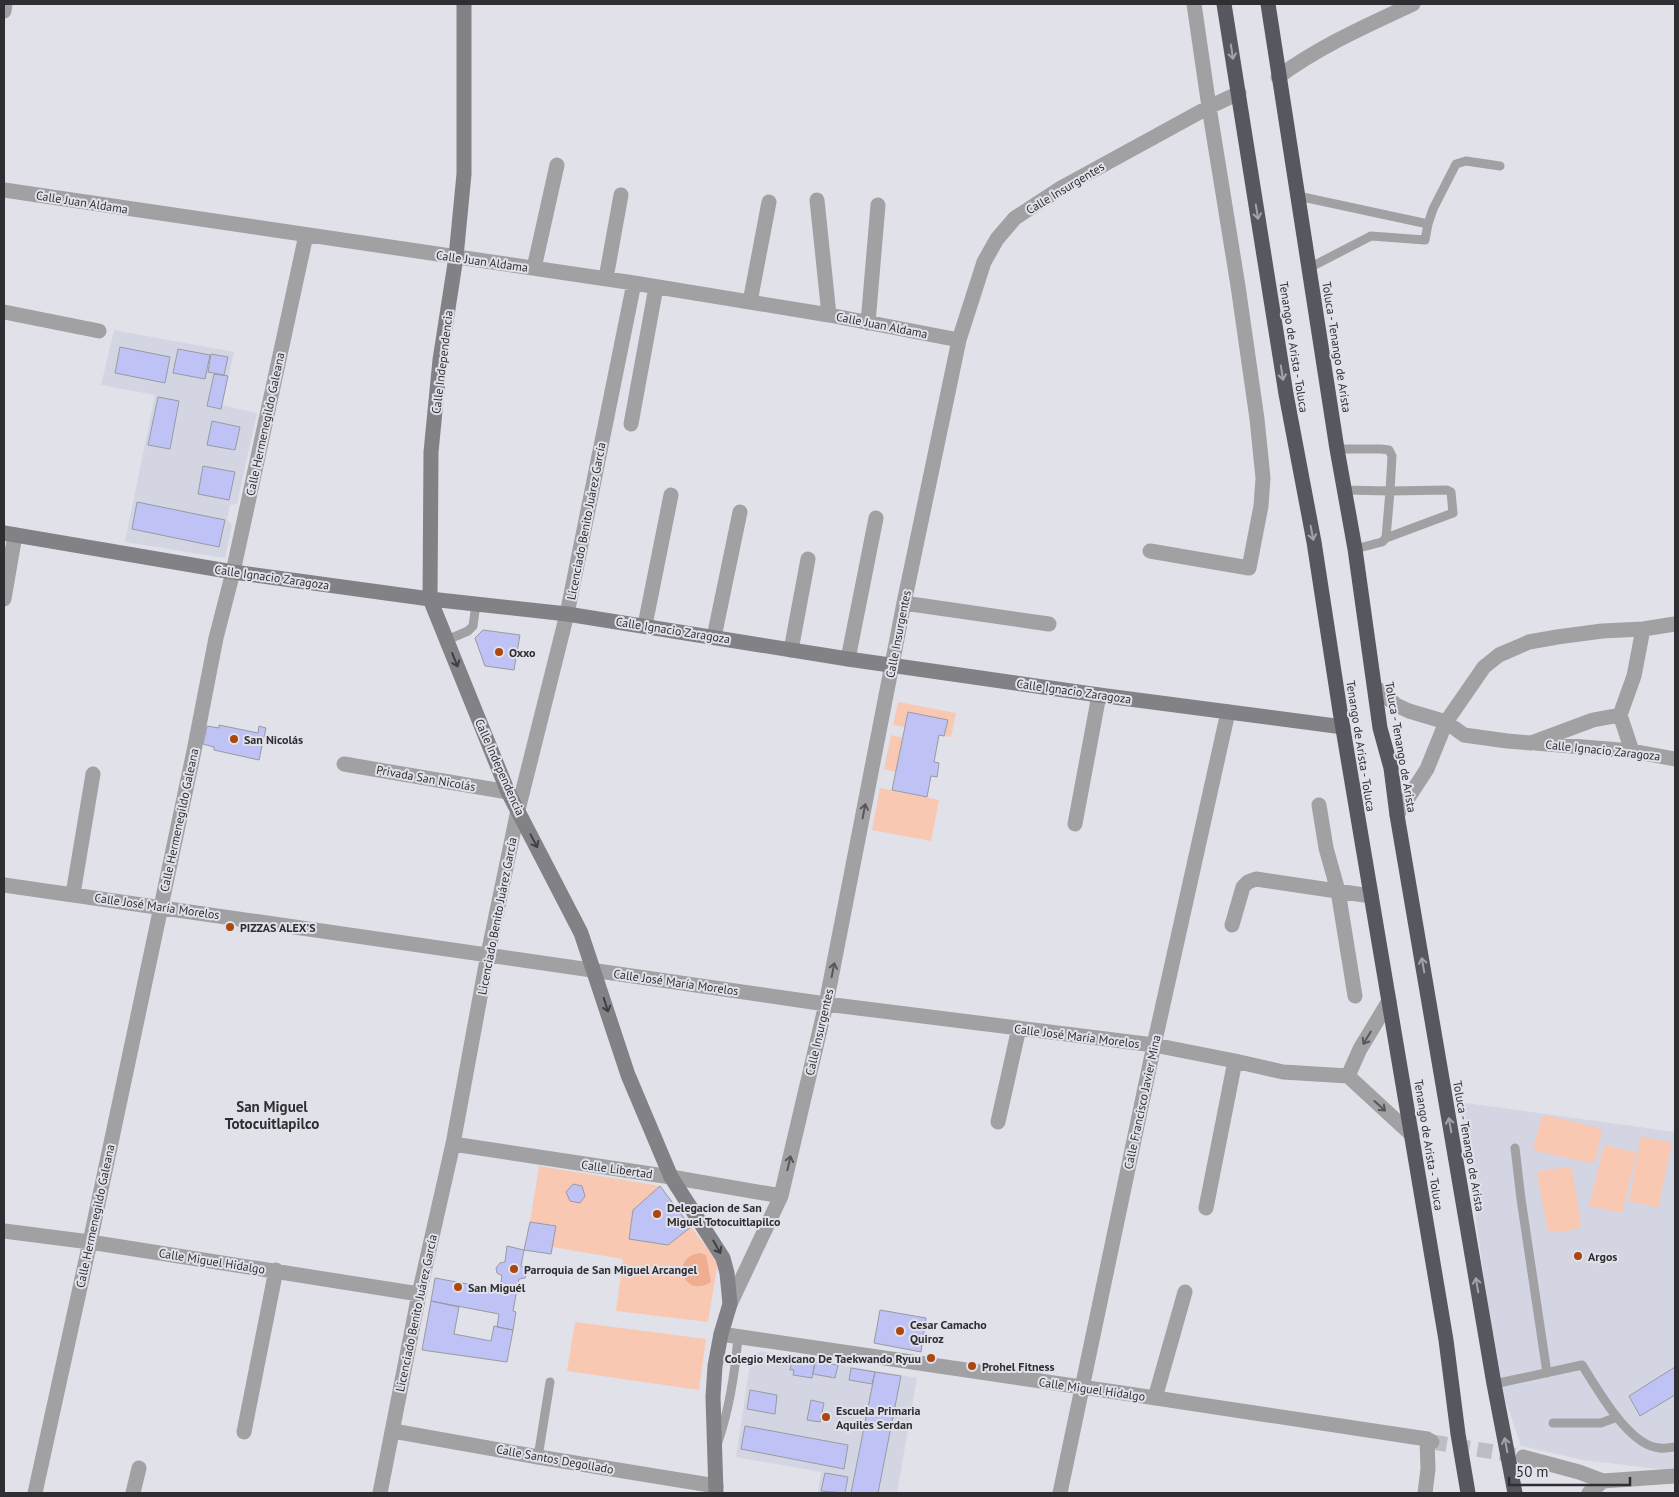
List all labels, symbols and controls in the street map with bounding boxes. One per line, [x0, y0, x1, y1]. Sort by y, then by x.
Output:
one-way arrow [1228, 43, 1238, 59]
street label: Calle Insurgentes [1023, 159, 1107, 217]
street label: Calle Juan Aldama [35, 187, 129, 217]
one-way arrow [1253, 204, 1263, 220]
street label: Calle Juan Aldama [435, 247, 529, 275]
street label: Tenango de Arista - Toluca [1276, 280, 1312, 414]
street label: Toluca - Tenango de Arista [1319, 280, 1355, 414]
street label: Calle Independencia [428, 309, 456, 415]
street label: Calle Juan Aldama [835, 309, 929, 341]
street label: Calle Hermenegildo Galeana [242, 351, 288, 497]
one-way arrow [1278, 365, 1288, 381]
street label: Licenciado Benito Juárez García [563, 441, 609, 601]
one-way arrow [1308, 524, 1317, 540]
street label: Calle Ignacio Zaragoza [214, 562, 330, 592]
street label: Calle Insurgentes [882, 589, 914, 679]
street label: Calle Ignacio Zaragoza [615, 614, 731, 646]
place label: Oxxo [509, 645, 536, 660]
marker: Oxxo [493, 646, 505, 658]
one-way arrow [451, 652, 460, 667]
street label: Calle Ignacio Zaragoza [1016, 676, 1132, 706]
street label: Tenango de Arista - Toluca [1343, 679, 1379, 813]
street label: Toluca - Tenango de Arista [1382, 680, 1420, 814]
street label: Calle Independencia [472, 716, 528, 818]
place label: San Nicolás [244, 732, 303, 747]
marker: San Nicolás [228, 733, 240, 745]
street label: Calle Ignacio Zaragoza [1545, 736, 1661, 764]
street label: Calle Hermenegildo Galeana [156, 747, 202, 893]
street label: Privada San Nicolás [375, 762, 477, 794]
one-way arrow [859, 803, 869, 819]
one-way arrow [530, 833, 539, 848]
street label: Licenciado Benito Juárez García [474, 836, 520, 996]
street label: Calle José María Morelos [93, 890, 221, 922]
place label: PIZZAS ALEX'S [240, 920, 316, 935]
marker: PIZZAS ALEX'S [224, 921, 236, 933]
one-way arrow [1417, 957, 1427, 973]
one-way arrow [828, 963, 838, 979]
street label: Calle José María Morelos [612, 966, 740, 998]
street label: Calle Insurgentes [802, 987, 836, 1077]
one-way arrow [602, 997, 611, 1013]
street label: Calle José María Morelos [1013, 1021, 1141, 1051]
one-way arrow [1362, 1030, 1372, 1044]
street label: Calle Francisco Javier Mina [1120, 1033, 1164, 1171]
street label: Tenango de Arista - Toluca [1411, 1078, 1447, 1212]
street label: Toluca - Tenango de Arista [1450, 1079, 1488, 1213]
district label: San Miguel Totocuitlapilco [225, 1097, 319, 1133]
one-way arrow [1374, 1100, 1387, 1112]
one-way arrow [1445, 1118, 1455, 1134]
street label: Calle Hermenegildo Galeana [72, 1143, 118, 1289]
one-way arrow [785, 1155, 794, 1171]
street label: Calle Libertad [580, 1157, 654, 1181]
place label: Delegacion de San Miguel Totocuitlapilco [667, 1200, 781, 1229]
marker: Delegacion de San Miguel Totocuitlapilco [651, 1208, 663, 1220]
street label: Licenciado Benito Juárez García [392, 1233, 440, 1393]
one-way arrow [712, 1240, 722, 1254]
street label: Calle Miguel Hidalgo [158, 1245, 266, 1277]
place label: Argos [1588, 1249, 1617, 1264]
marker: Argos [1572, 1250, 1584, 1262]
place label: Parroquia de San Miguel Arcangel [524, 1262, 698, 1277]
marker: Parroquia de San Miguel Arcangel [508, 1263, 520, 1275]
one-way arrow [1472, 1278, 1482, 1294]
place label: San Miguél [468, 1280, 526, 1295]
marker: San Miguél [452, 1281, 464, 1293]
place label: Cesar Camacho Quiroz [910, 1317, 987, 1346]
marker: Cesar Camacho Quiroz [894, 1325, 906, 1337]
place label: Colegio Mexicano De Taekwando Ryuu [725, 1351, 921, 1366]
marker: Colegio Mexicano De Taekwando Ryuu [925, 1352, 937, 1364]
place label: Prohel Fitness [982, 1359, 1055, 1374]
marker: Prohel Fitness [966, 1360, 978, 1372]
street label: Calle Miguel Hidalgo [1038, 1374, 1146, 1404]
place label: Escuela Primaria Aquiles Serdan [836, 1403, 921, 1432]
marker: Escuela Primaria Aquiles Serdan [820, 1411, 832, 1423]
one-way arrow [1501, 1438, 1510, 1454]
street label: Calle Santos Degollado [495, 1441, 615, 1477]
scale bar [1509, 1454, 1630, 1486]
text: 50 m [1516, 1462, 1549, 1481]

